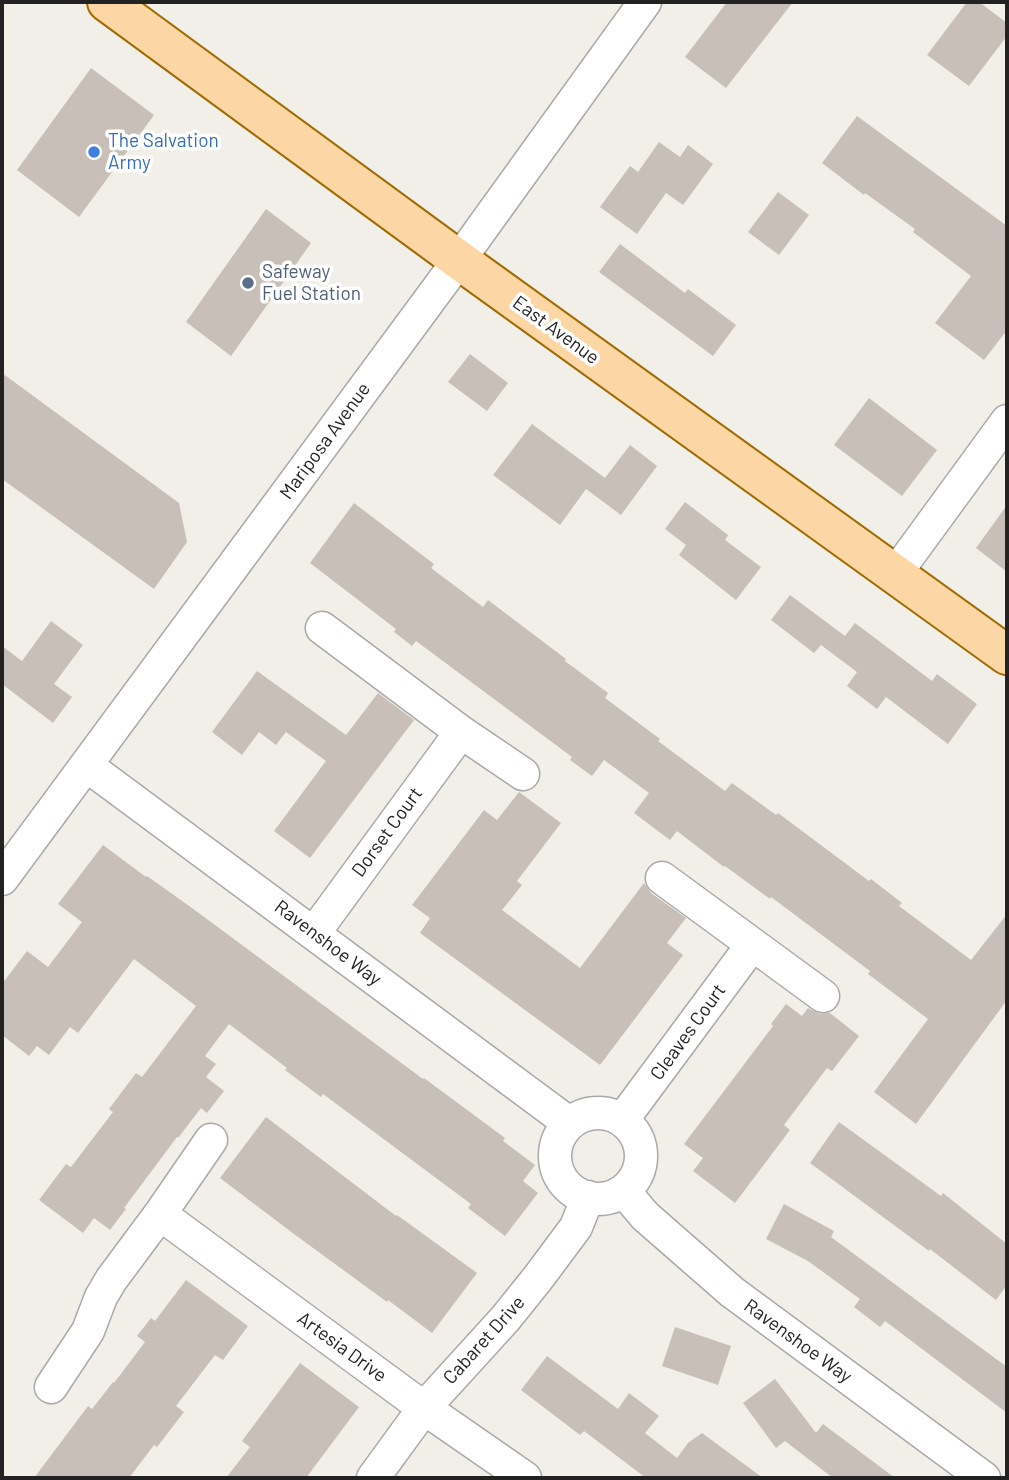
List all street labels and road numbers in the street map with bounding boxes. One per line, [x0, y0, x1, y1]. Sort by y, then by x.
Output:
street label: East Avenue [508, 291, 604, 369]
street label: Mariposa Avenue [275, 378, 375, 504]
street label: Dorset Court [347, 783, 427, 881]
street label: Ravenshoe Way [270, 895, 386, 991]
street label: Cleaves Court [645, 979, 731, 1085]
street label: Cabaret Drive [438, 1291, 530, 1389]
street label: Ravenshoe Way [740, 1294, 856, 1388]
street label: Artesia Drive [293, 1307, 391, 1387]

